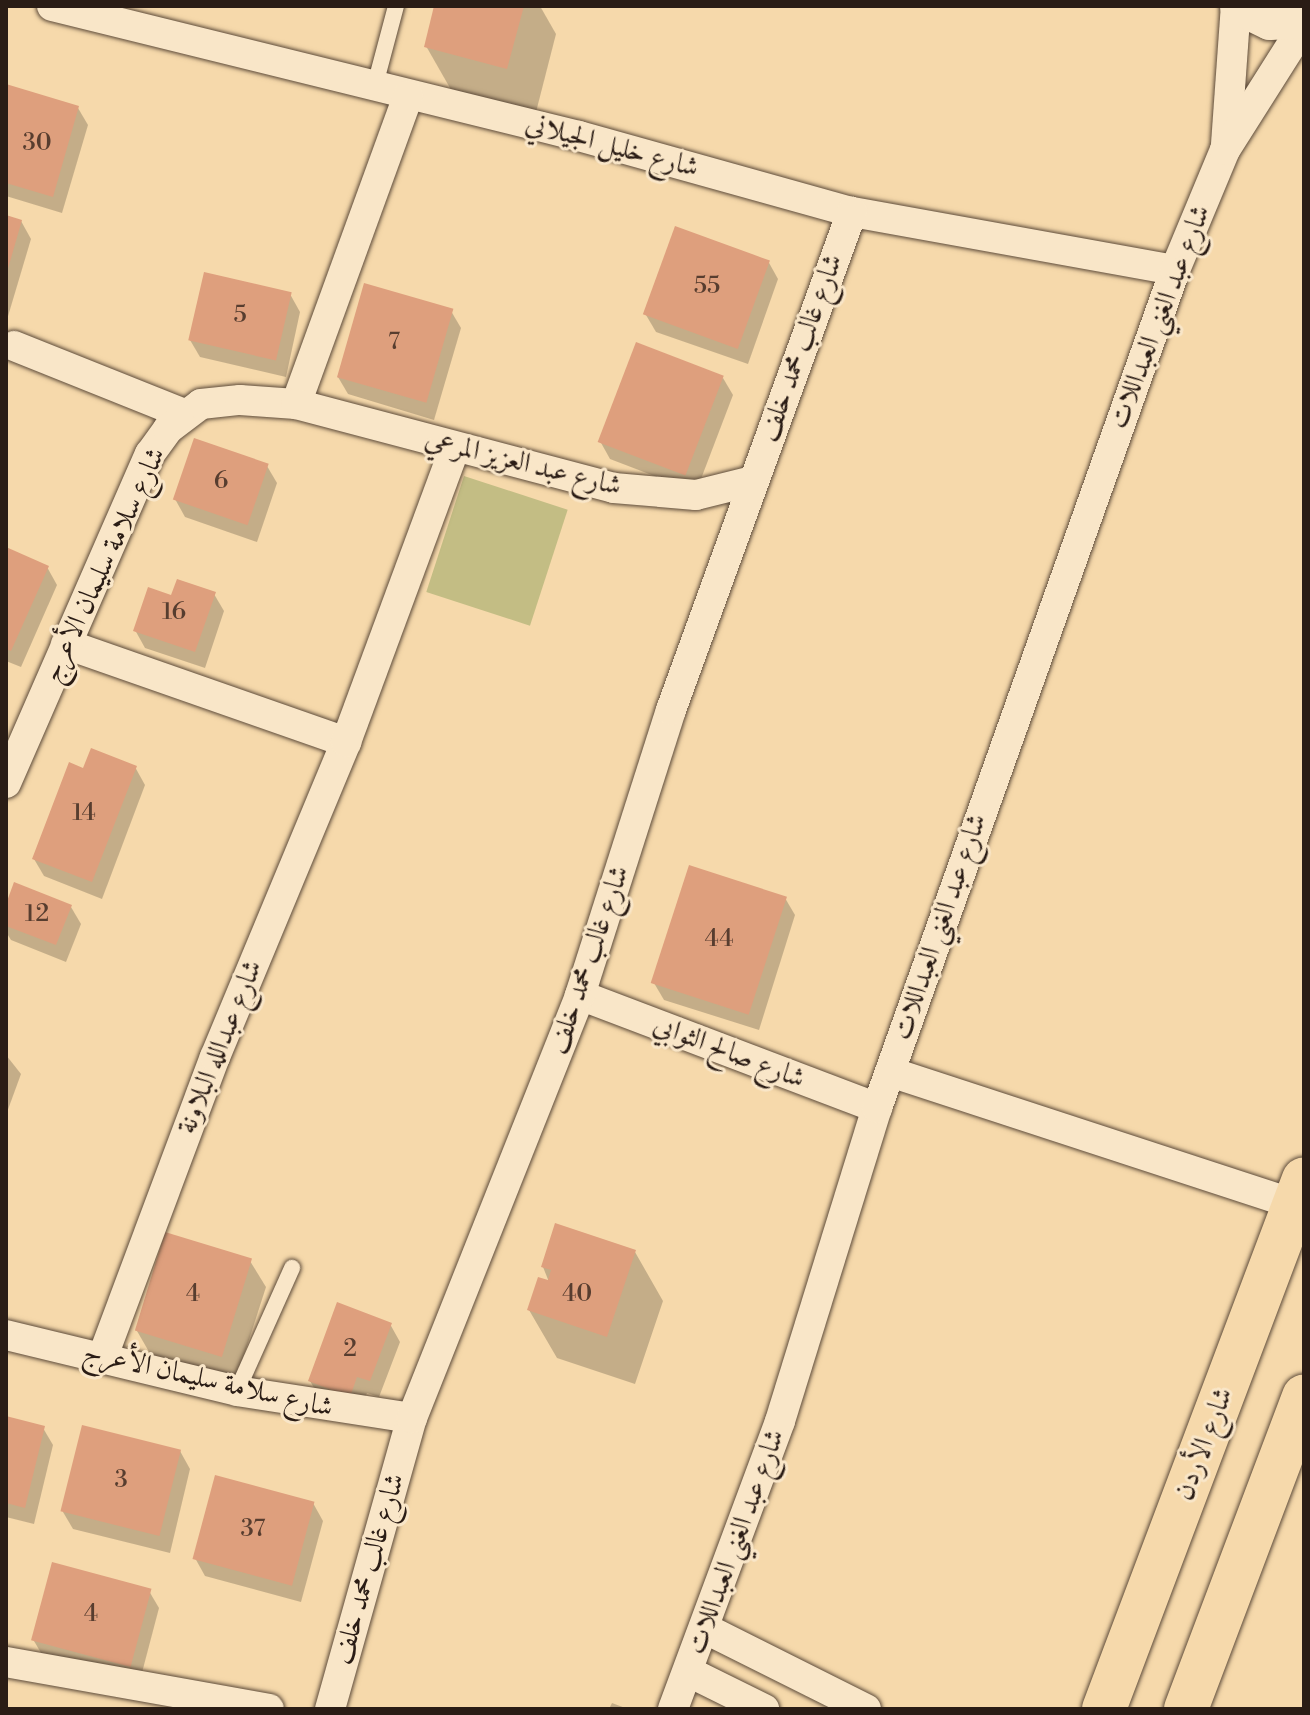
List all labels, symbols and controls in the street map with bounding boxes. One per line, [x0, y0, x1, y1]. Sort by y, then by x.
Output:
street label: شارع خليل الجيلاني [522, 107, 702, 185]
house number: 30 [22, 130, 52, 158]
street label: شارع عبد الغني العبداللات [1102, 200, 1218, 434]
street label: شارع غالب محمد خلف [752, 250, 850, 446]
house number: 55 [694, 273, 720, 301]
house number: 5 [233, 302, 247, 330]
house number: 7 [388, 329, 400, 357]
street label: شارع عبد العزيز المرعي [421, 422, 625, 504]
street label: شارع سلامة سليمان الأعرج [35, 442, 173, 688]
house number: 6 [214, 468, 228, 496]
house number: 16 [162, 599, 186, 627]
house number: 14 [72, 800, 96, 828]
street label: شارع عبد الغني العبداللات [885, 809, 995, 1045]
street label: شارع غالب محمد خلف [541, 861, 637, 1059]
house number: 12 [25, 901, 49, 929]
house number: 44 [704, 926, 734, 954]
street label: شارع عبدالله البلاونة [170, 955, 270, 1139]
street label: شارع صالح الثوابي [648, 1008, 810, 1096]
house number: 4 [186, 1281, 200, 1309]
house number: 40 [562, 1281, 592, 1309]
street label: شارع سلامة سليمان الأعرج [80, 1335, 336, 1425]
house number: 2 [343, 1336, 357, 1364]
street label: شارع الأردن [1167, 1383, 1241, 1505]
street label: شارع عبد الغني العبداللات [680, 1425, 792, 1659]
house number: 3 [114, 1467, 128, 1495]
street label: شارع غالب محمد خلف [326, 1470, 412, 1668]
house number: 37 [241, 1516, 265, 1544]
house number: 4 [84, 1601, 98, 1629]

